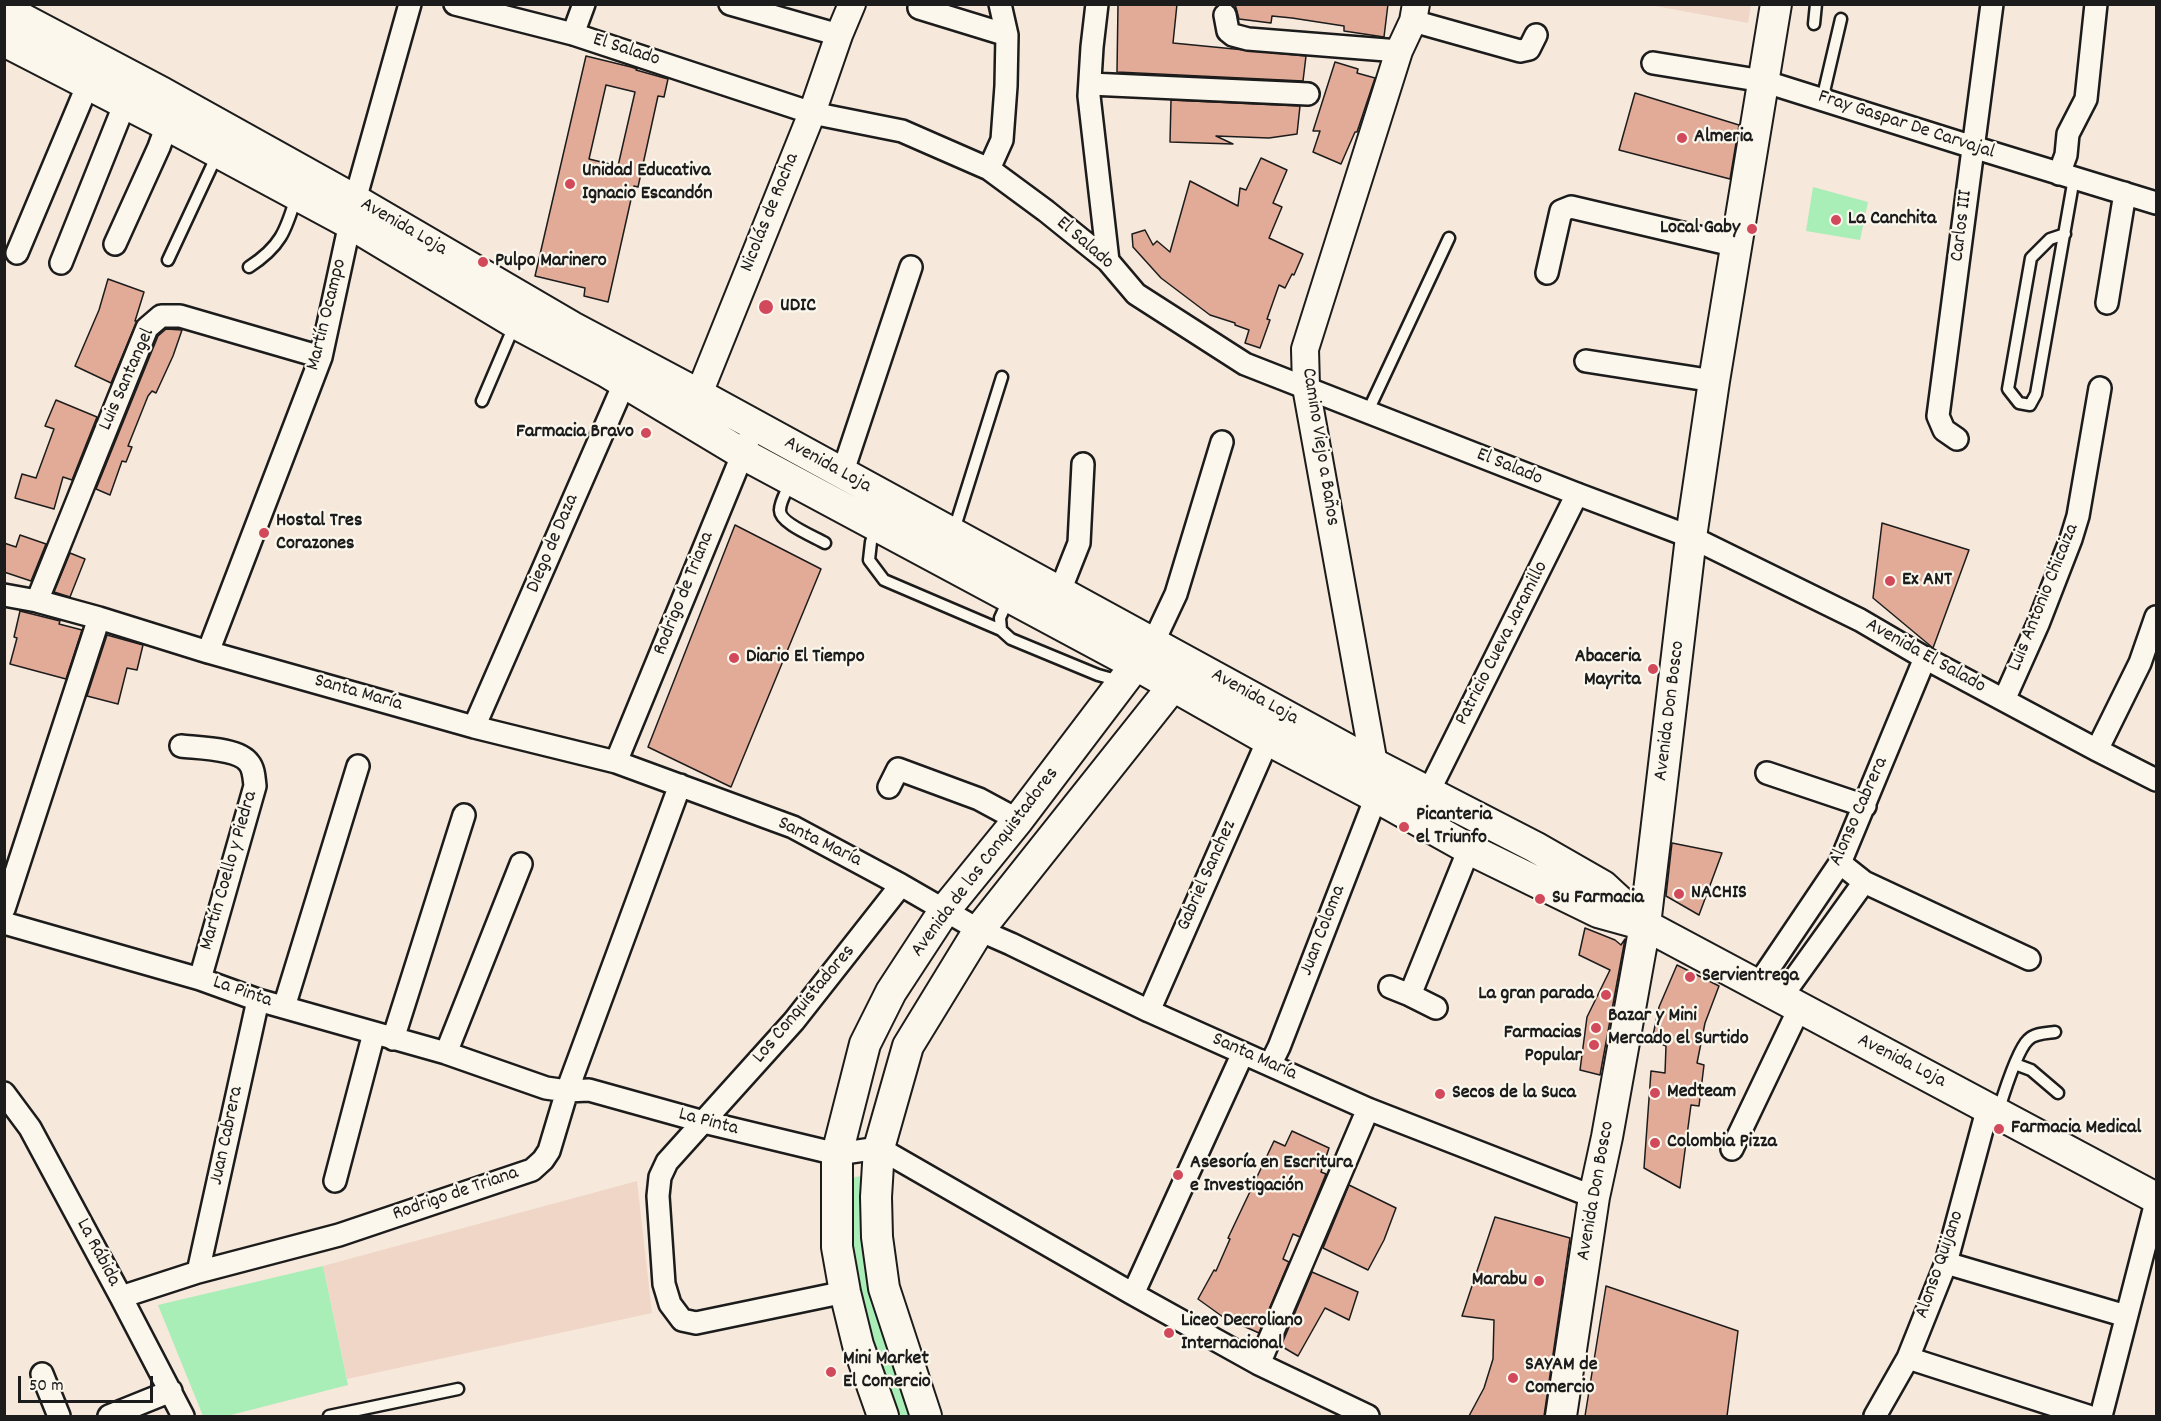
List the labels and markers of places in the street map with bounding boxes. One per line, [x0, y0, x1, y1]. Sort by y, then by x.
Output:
place label: Almeria [1694, 126, 1753, 150]
marker: Almeria [1675, 131, 1689, 145]
place label: Unidad Educativa Ignacio Escandón [582, 160, 712, 207]
marker: Unidad Educativa Ignacio Escandón [563, 177, 577, 191]
place label: La Canchita [1848, 208, 1936, 232]
marker: La Canchita [1829, 213, 1843, 227]
place label: Local Gaby [1660, 217, 1740, 241]
marker: Local Gaby [1745, 222, 1759, 236]
place label: Pulpo Marinero [495, 250, 607, 274]
marker: Pulpo Marinero [476, 255, 490, 269]
place label: UDIC [780, 295, 816, 319]
marker: UDIC [757, 298, 775, 316]
place label: Farmacia Bravo [516, 421, 634, 445]
marker: Farmacia Bravo [639, 426, 653, 440]
place label: Hostal Tres Corazones [276, 510, 362, 557]
marker: Hostal Tres Corazones [257, 526, 271, 540]
place label: Ex ANT [1902, 569, 1952, 593]
marker: Ex ANT [1883, 574, 1897, 588]
place label: Diario El Tiempo [746, 646, 865, 670]
place label: Abaceria Mayrita [1575, 646, 1641, 693]
marker: Diario El Tiempo [727, 651, 741, 665]
marker: Abaceria Mayrita [1646, 662, 1660, 676]
place label: Picanteria el Triunfo [1416, 804, 1492, 851]
marker: Picanteria el Triunfo [1397, 820, 1411, 834]
place label: NACHIS [1691, 882, 1747, 906]
place label: Su Farmacia [1552, 887, 1644, 911]
marker: NACHIS [1672, 887, 1686, 901]
marker: Su Farmacia [1533, 892, 1547, 906]
place label: Servientrega [1702, 965, 1799, 989]
marker: Servientrega [1683, 970, 1697, 984]
place label: La gran parada [1478, 983, 1594, 1007]
marker: La gran parada [1599, 988, 1613, 1002]
place label: Bazar y Mini Mercado el Surtido [1608, 1005, 1749, 1052]
marker: Bazar y Mini Mercado el Surtido [1589, 1021, 1603, 1035]
place label: Farmacias Popular [1504, 1022, 1582, 1069]
marker: Farmacias Popular [1587, 1038, 1601, 1052]
place label: Medteam [1667, 1081, 1736, 1105]
place label: Secos de la Suca [1452, 1082, 1576, 1106]
marker: Medteam [1648, 1086, 1662, 1100]
marker: Secos de la Suca [1433, 1087, 1447, 1101]
place label: Farmacia Medical [2011, 1117, 2141, 1141]
marker: Farmacia Medical [1992, 1122, 2006, 1136]
place label: Colombia Pizza [1667, 1131, 1777, 1155]
marker: Colombia Pizza [1648, 1136, 1662, 1150]
place label: Asesoría en Escritura e Investigación [1190, 1152, 1353, 1199]
marker: Asesoría en Escritura e Investigación [1171, 1168, 1185, 1182]
place label: Marabu [1472, 1269, 1527, 1293]
marker: Marabu [1532, 1274, 1546, 1288]
place label: Liceo Decroliano Internacional [1181, 1310, 1303, 1357]
marker: Liceo Decroliano Internacional [1162, 1326, 1176, 1340]
place label: Mini Market El Comercio [843, 1348, 931, 1395]
place label: SAYAM de Comercio [1525, 1354, 1597, 1401]
marker: Mini Market El Comercio [824, 1365, 838, 1379]
marker: SAYAM de Comercio [1506, 1371, 1520, 1385]

